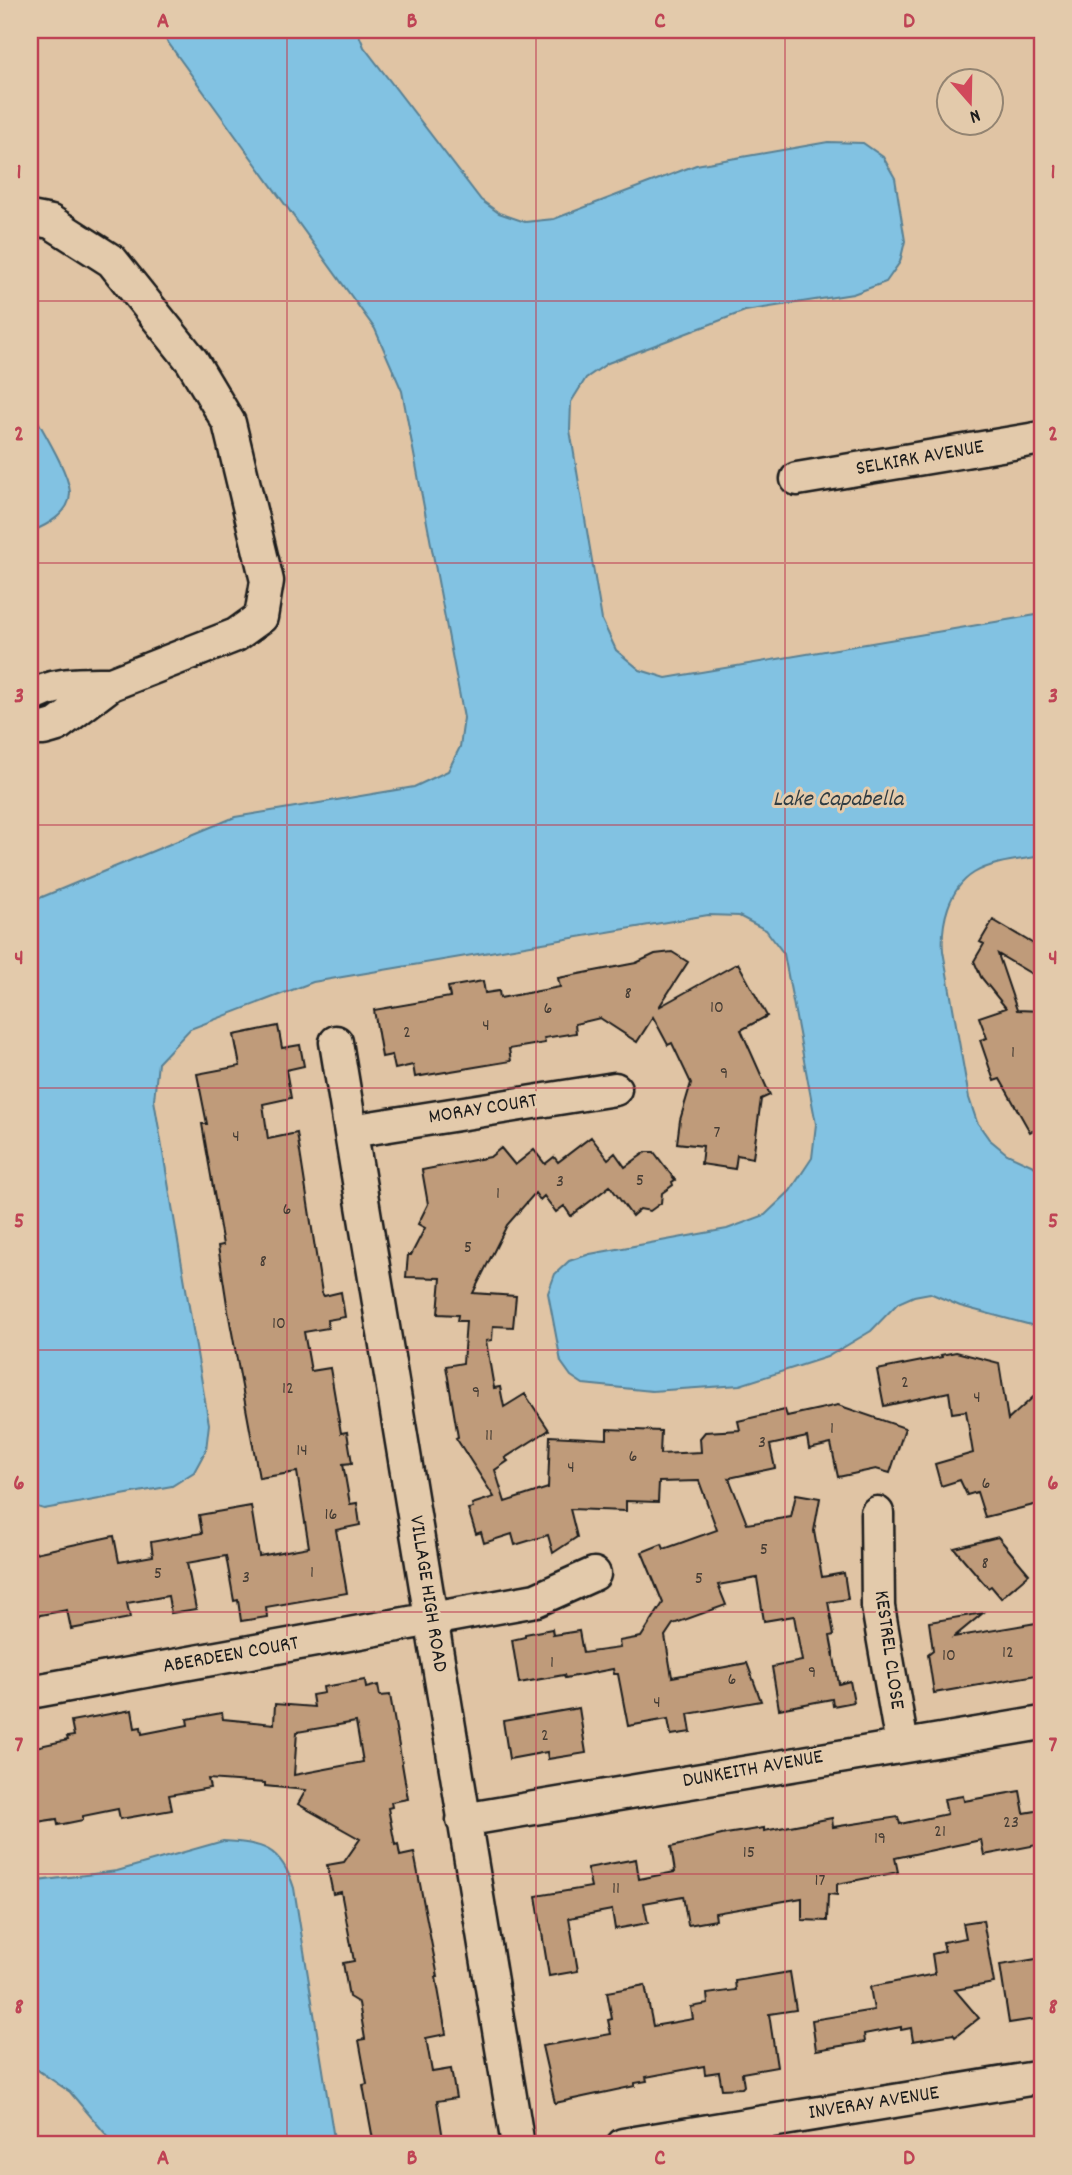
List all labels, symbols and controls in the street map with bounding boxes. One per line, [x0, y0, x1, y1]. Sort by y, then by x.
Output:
text: A [157, 6, 169, 39]
text: B [407, 6, 418, 39]
text: C [654, 6, 666, 39]
text: D [903, 6, 915, 39]
north arrow [936, 66, 1006, 136]
text: N [966, 100, 984, 129]
text: 1 [16, 157, 22, 190]
text: 1 [1050, 157, 1056, 190]
text: 2 [14, 419, 24, 452]
text: 2 [1048, 419, 1058, 452]
street label: SELKIRK AVENUE [854, 433, 987, 485]
text: 3 [14, 681, 24, 714]
text: 3 [1048, 681, 1058, 714]
water label: Lake Capabella [773, 784, 904, 817]
text: 4 [14, 943, 24, 976]
text: 4 [1048, 943, 1058, 976]
house number: 8 [624, 982, 632, 1007]
house number: 10 [710, 996, 724, 1021]
house number: 6 [544, 997, 552, 1022]
house number: 4 [482, 1014, 490, 1039]
house number: 2 [403, 1021, 411, 1046]
house number: 1 [1011, 1041, 1015, 1066]
house number: 9 [720, 1062, 728, 1087]
street label: MORAY COURT [426, 1087, 540, 1133]
house number: 7 [714, 1121, 721, 1146]
house number: 4 [232, 1125, 240, 1150]
house number: 5 [636, 1169, 644, 1194]
house number: 3 [556, 1170, 564, 1195]
house number: 1 [496, 1182, 500, 1207]
house number: 6 [283, 1198, 291, 1223]
text: 5 [14, 1206, 24, 1239]
text: 5 [1048, 1206, 1058, 1239]
house number: 5 [464, 1236, 472, 1261]
house number: 8 [259, 1250, 267, 1275]
house number: 10 [272, 1312, 286, 1337]
house number: 2 [901, 1371, 909, 1396]
house number: 12 [282, 1377, 294, 1402]
house number: 9 [472, 1381, 480, 1406]
house number: 4 [973, 1386, 981, 1411]
house number: 1 [830, 1417, 834, 1442]
house number: 11 [485, 1424, 493, 1449]
house number: 3 [758, 1431, 766, 1456]
house number: 14 [296, 1439, 308, 1464]
house number: 6 [629, 1445, 637, 1470]
house number: 4 [567, 1456, 575, 1481]
text: 6 [13, 1468, 25, 1501]
text: 6 [1047, 1468, 1059, 1501]
house number: 6 [982, 1472, 990, 1497]
house number: 16 [325, 1503, 337, 1528]
street label: VILLAGE HIGH ROAD [400, 1514, 454, 1675]
house number: 5 [760, 1538, 768, 1563]
house number: 8 [981, 1552, 989, 1577]
house number: 1 [310, 1561, 314, 1586]
house number: 5 [154, 1562, 162, 1587]
house number: 3 [242, 1566, 250, 1591]
house number: 5 [695, 1567, 703, 1592]
street label: KESTREL CLOSE [865, 1589, 911, 1712]
street label: ABERDEEN COURT [161, 1629, 302, 1683]
house number: 12 [1002, 1641, 1014, 1666]
house number: 10 [942, 1644, 956, 1669]
house number: 1 [550, 1651, 554, 1676]
house number: 9 [808, 1661, 816, 1686]
house number: 6 [728, 1668, 736, 1693]
house number: 4 [653, 1691, 661, 1716]
house number: 2 [541, 1724, 549, 1749]
text: 7 [15, 1730, 24, 1763]
text: 7 [1049, 1730, 1058, 1763]
street label: DUNKEITH AVENUE [680, 1743, 826, 1797]
house number: 23 [1003, 1811, 1019, 1836]
house number: 21 [934, 1820, 946, 1845]
house number: 19 [874, 1827, 886, 1852]
house number: 15 [743, 1841, 755, 1866]
house number: 17 [815, 1869, 826, 1894]
house number: 11 [612, 1877, 620, 1902]
text: 8 [14, 1992, 24, 2025]
text: 8 [1048, 1992, 1058, 2025]
street label: INVERAY AVENUE [807, 2079, 942, 2129]
text: A [157, 2143, 169, 2175]
text: B [407, 2143, 418, 2175]
text: C [654, 2143, 666, 2175]
text: D [903, 2143, 915, 2175]

